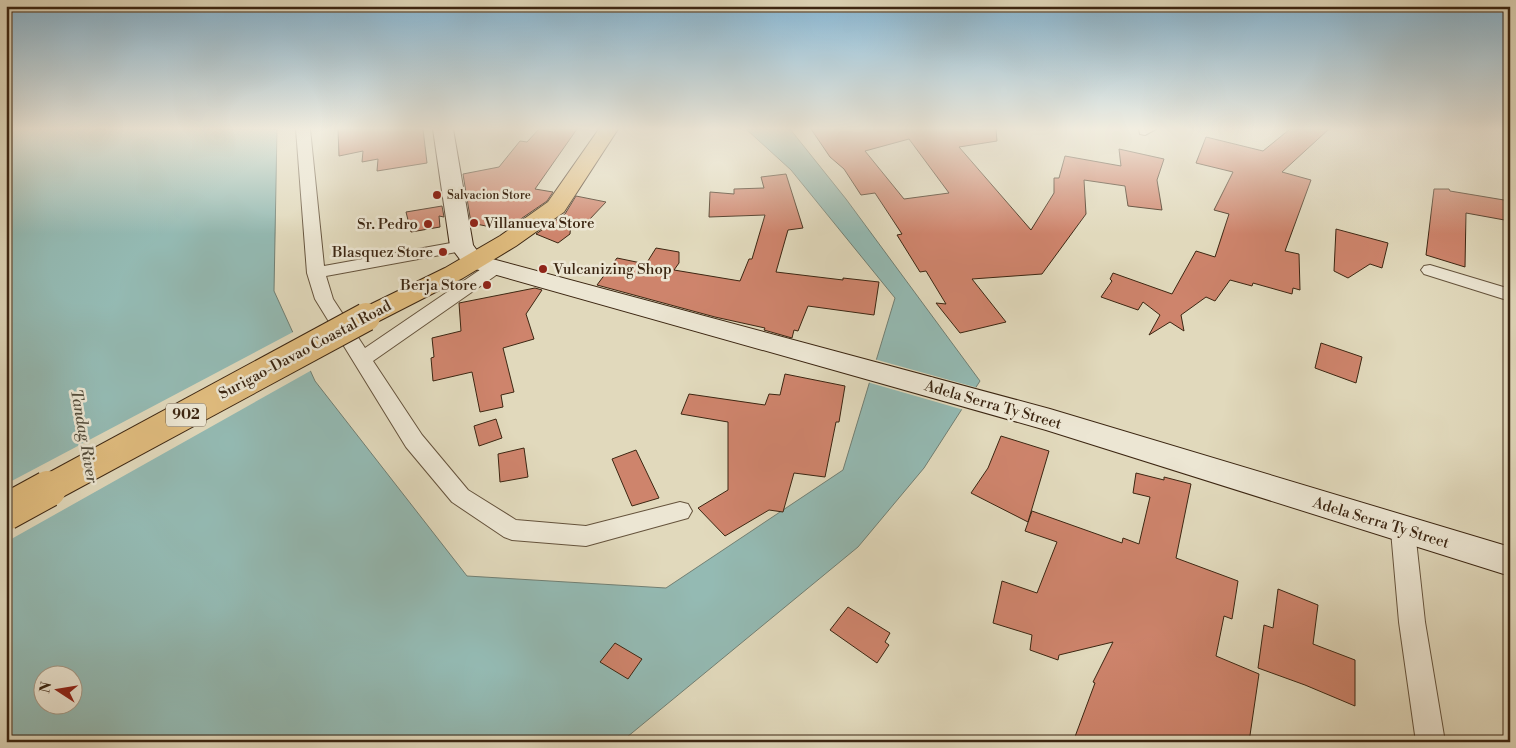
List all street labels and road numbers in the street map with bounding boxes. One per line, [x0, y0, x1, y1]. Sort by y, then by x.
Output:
street label: Surigao-Davao Coastal Road [215, 296, 395, 404]
street label: Adela Serra Ty Street [921, 376, 1064, 434]
road number: 902 [166, 404, 206, 426]
street label: Adela Serra Ty Street [1310, 493, 1452, 553]

